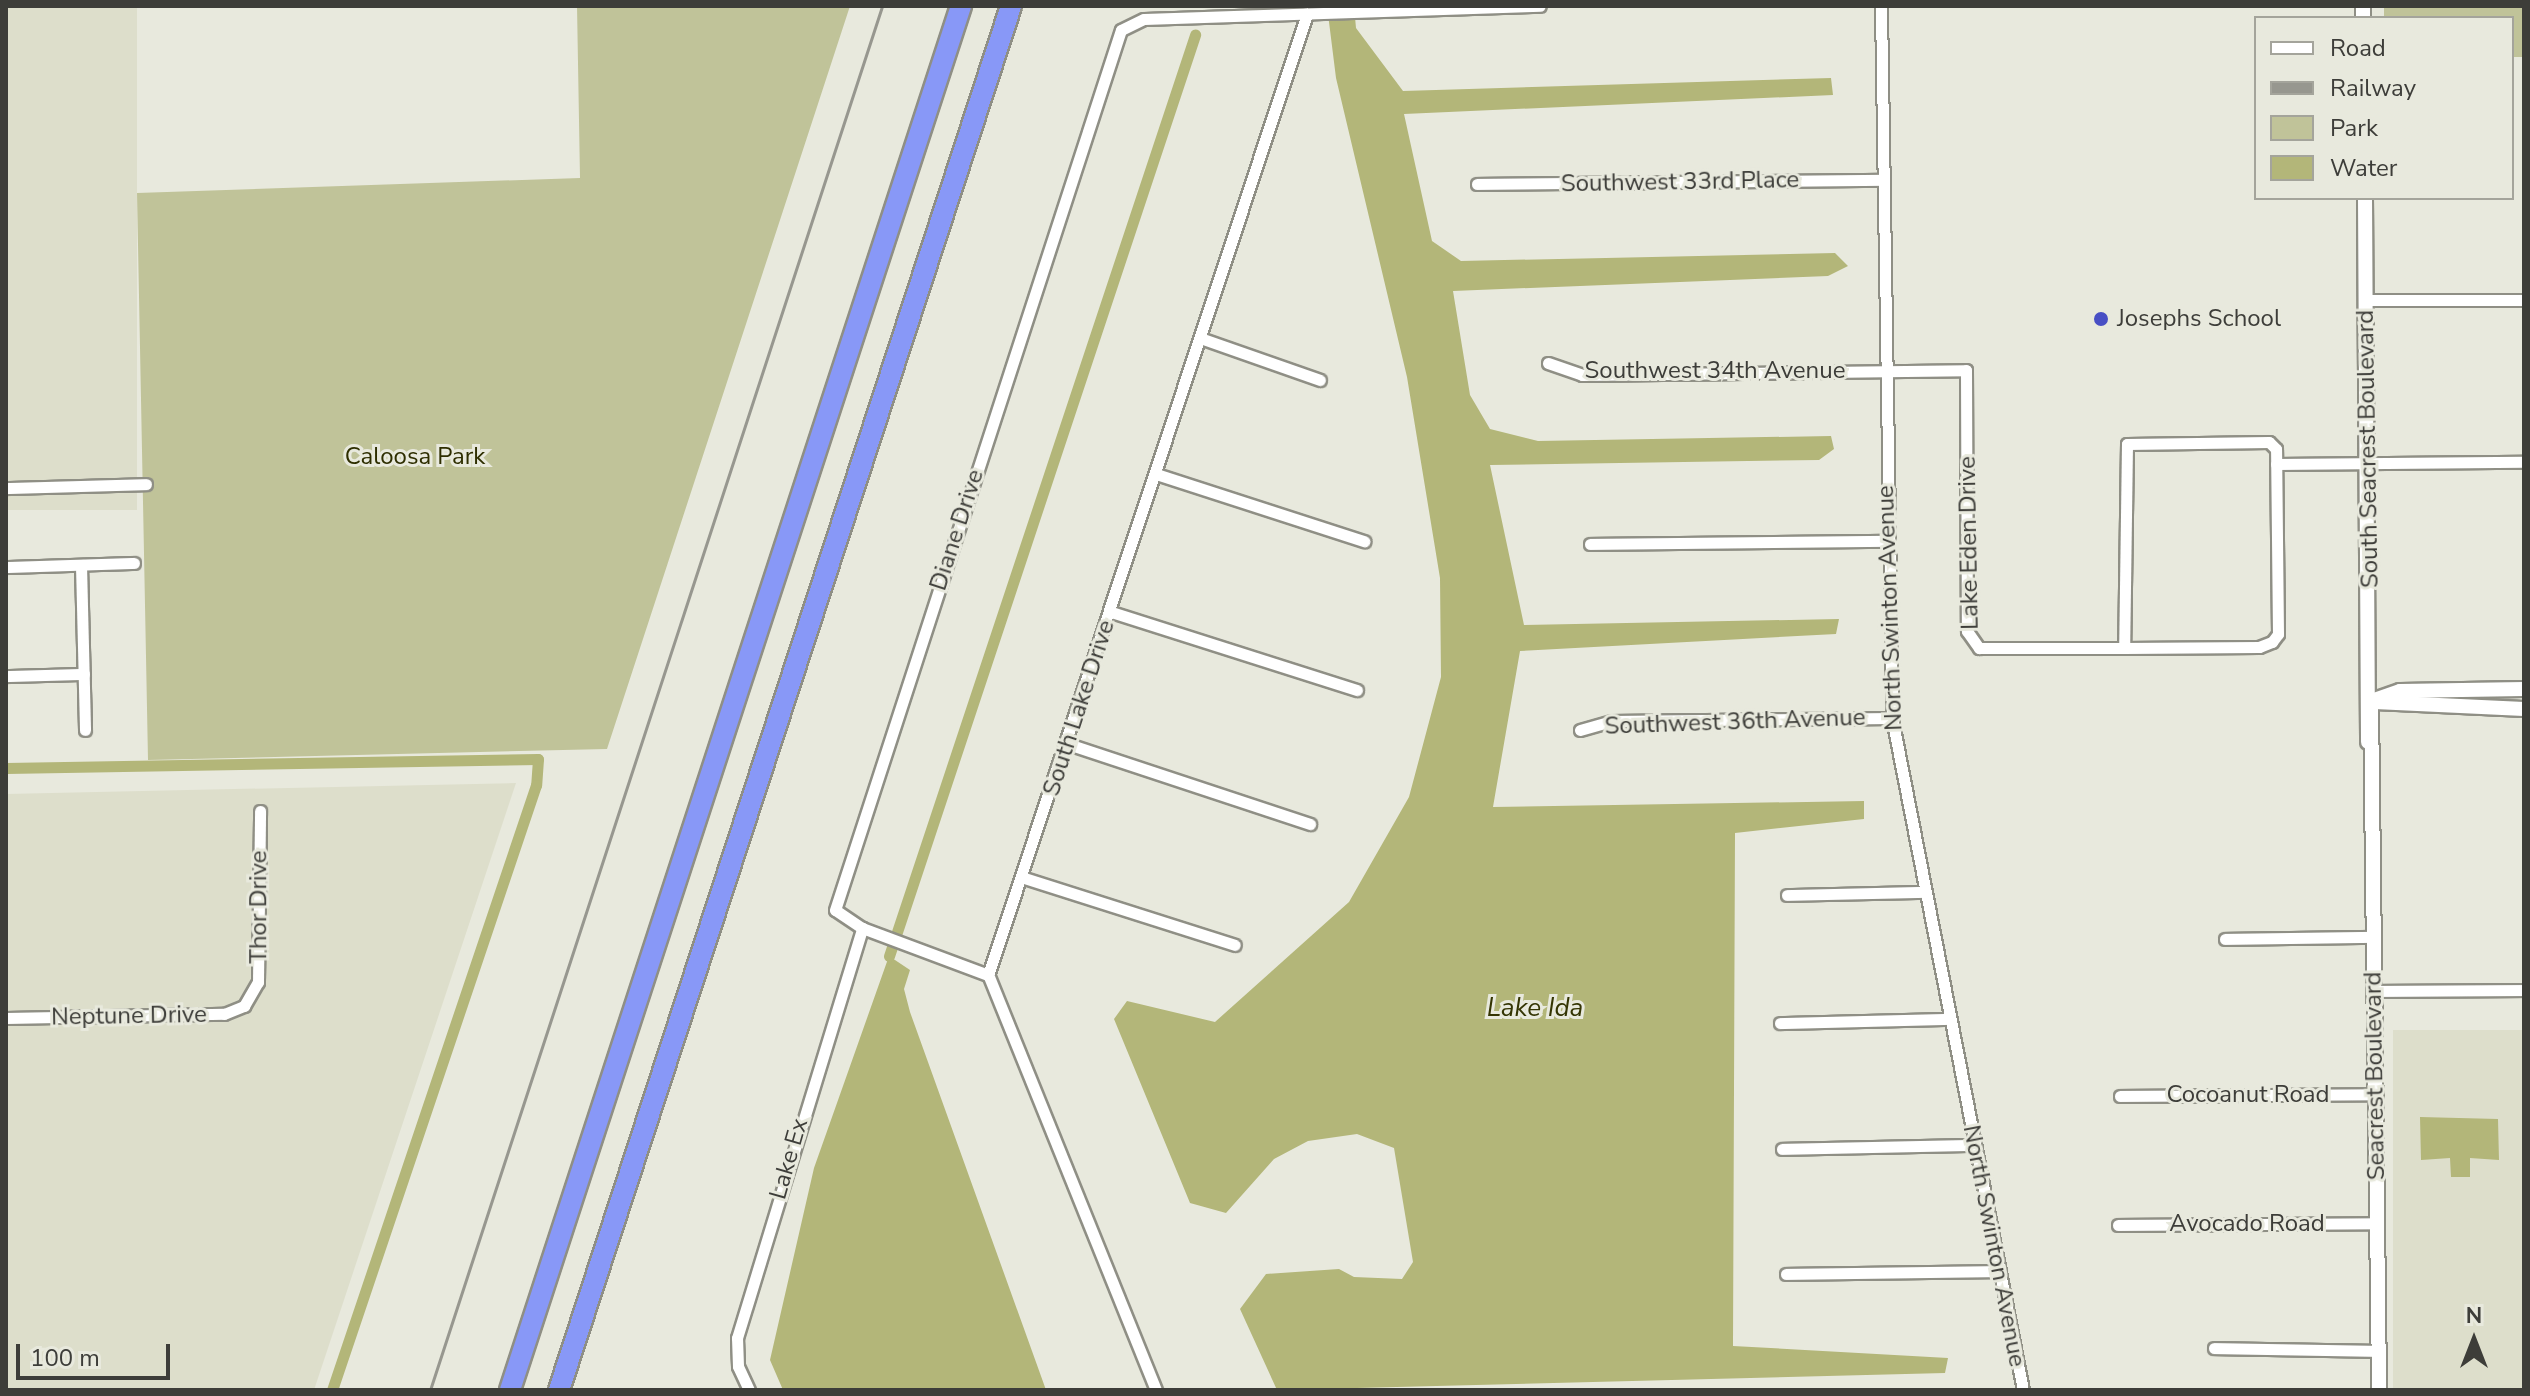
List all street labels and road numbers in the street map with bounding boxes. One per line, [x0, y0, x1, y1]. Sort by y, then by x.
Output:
street label: Southwest 33rd Place [1561, 166, 1799, 198]
street label: South Seacrest Boulevard [2351, 310, 2385, 588]
street label: Southwest 34th Avenue [1585, 357, 1845, 385]
street label: Lake Eden Drive [1953, 456, 1985, 630]
street label: Diane Drive [924, 466, 990, 594]
street label: North Swinton Avenue [1871, 485, 1909, 731]
street label: South Lake Drive [1037, 616, 1121, 800]
street label: Southwest 36th Avenue [1604, 703, 1866, 741]
street label: Thor Drive [245, 850, 273, 964]
street label: Seacrest Boulevard [2359, 972, 2391, 1180]
street label: Neptune Drive [51, 1000, 207, 1032]
street label: Cocoanut Road [2166, 1081, 2330, 1109]
street label: Lake Ex [764, 1115, 814, 1203]
street label: North Swinton Avenue [1956, 1123, 2032, 1369]
street label: Avocado Road [2169, 1210, 2325, 1238]

